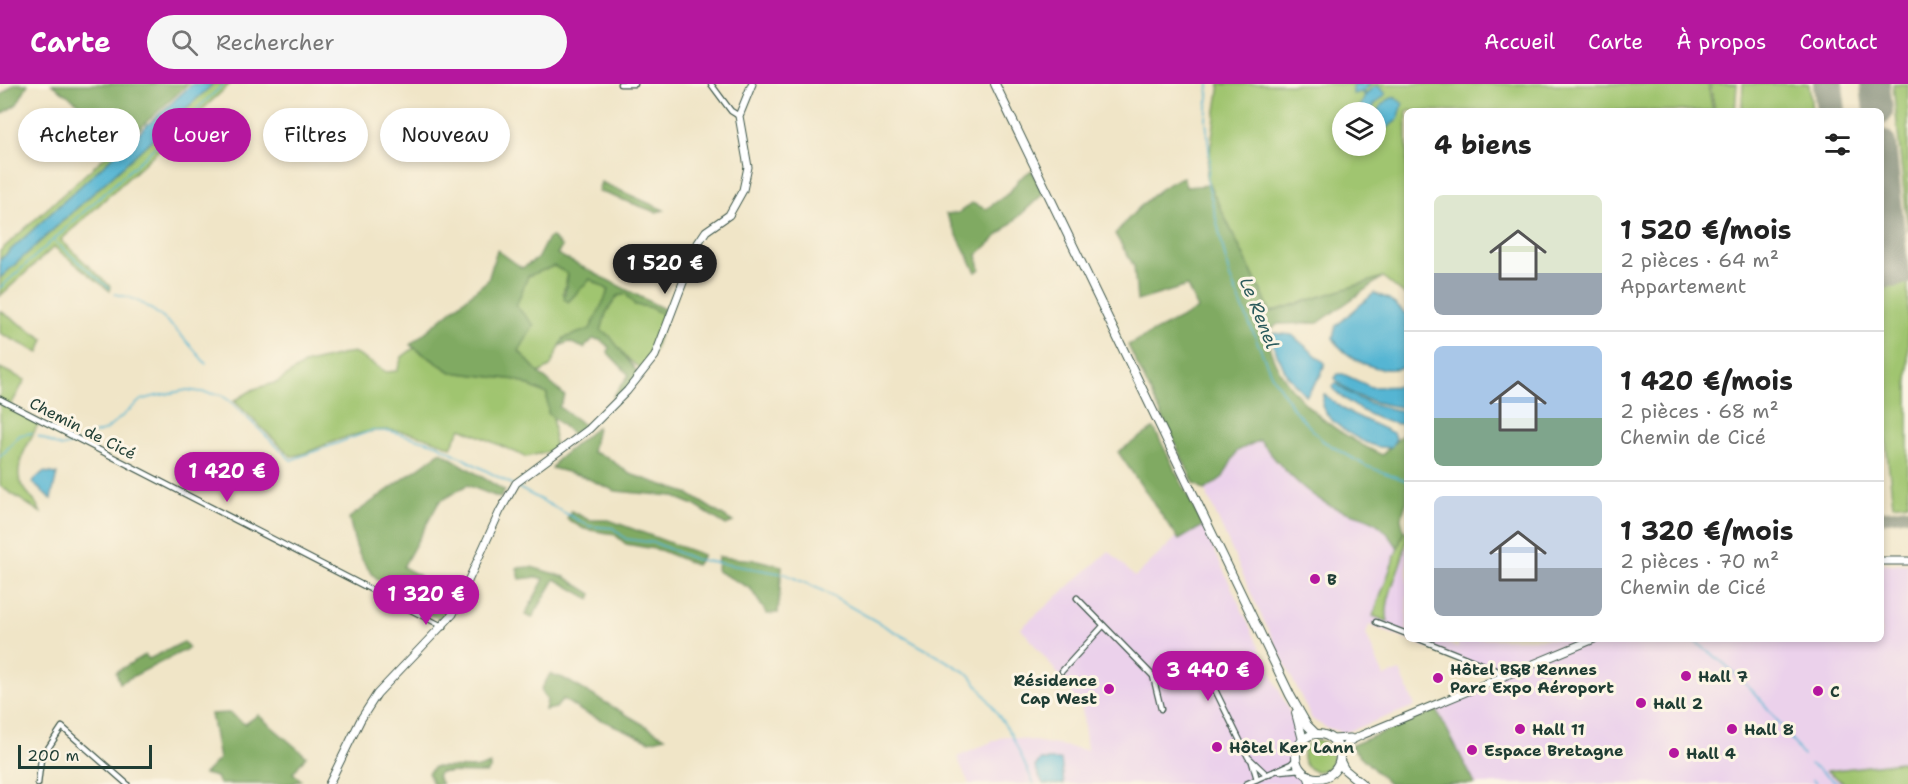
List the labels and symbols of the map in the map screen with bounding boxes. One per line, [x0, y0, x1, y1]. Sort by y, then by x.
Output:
pin: 1 520 € [610, 244, 720, 295]
water label: Le Renel [1234, 274, 1284, 353]
street label: Chemin de Cicé [26, 393, 140, 464]
pin: 1 420 € [172, 452, 282, 503]
place label: B [1327, 569, 1337, 590]
marker: B [1308, 572, 1322, 586]
pin: 1 320 € [371, 575, 481, 626]
pin: 3 440 € [1153, 651, 1263, 702]
place label: Hôtel B&B Rennes Parc Expo Aéroport [1450, 659, 1614, 698]
place label: Hall 7 [1698, 666, 1748, 687]
marker: Hall 7 [1679, 669, 1693, 683]
place label: Résidence Cap West [1014, 670, 1097, 709]
marker: Hôtel B&B Rennes Parc Expo Aéroport [1431, 671, 1445, 685]
place label: C [1830, 681, 1840, 702]
marker: Résidence Cap West [1102, 682, 1116, 696]
marker: C [1811, 684, 1825, 698]
place label: Hall 2 [1653, 693, 1703, 714]
marker: Hall 2 [1634, 696, 1648, 710]
place label: Hall 11 [1532, 719, 1585, 740]
place label: Hall 8 [1744, 719, 1794, 740]
marker: Hall 11 [1513, 722, 1527, 736]
marker: Hall 8 [1725, 722, 1739, 736]
place label: Hôtel Ker Lann [1229, 737, 1354, 758]
marker: Hôtel Ker Lann [1210, 740, 1224, 754]
place label: Espace Bretagne [1484, 740, 1624, 761]
scale bar [18, 742, 152, 770]
marker: Espace Bretagne [1465, 743, 1479, 757]
place label: Hall 4 [1686, 743, 1736, 764]
marker: Hall 4 [1667, 746, 1681, 760]

